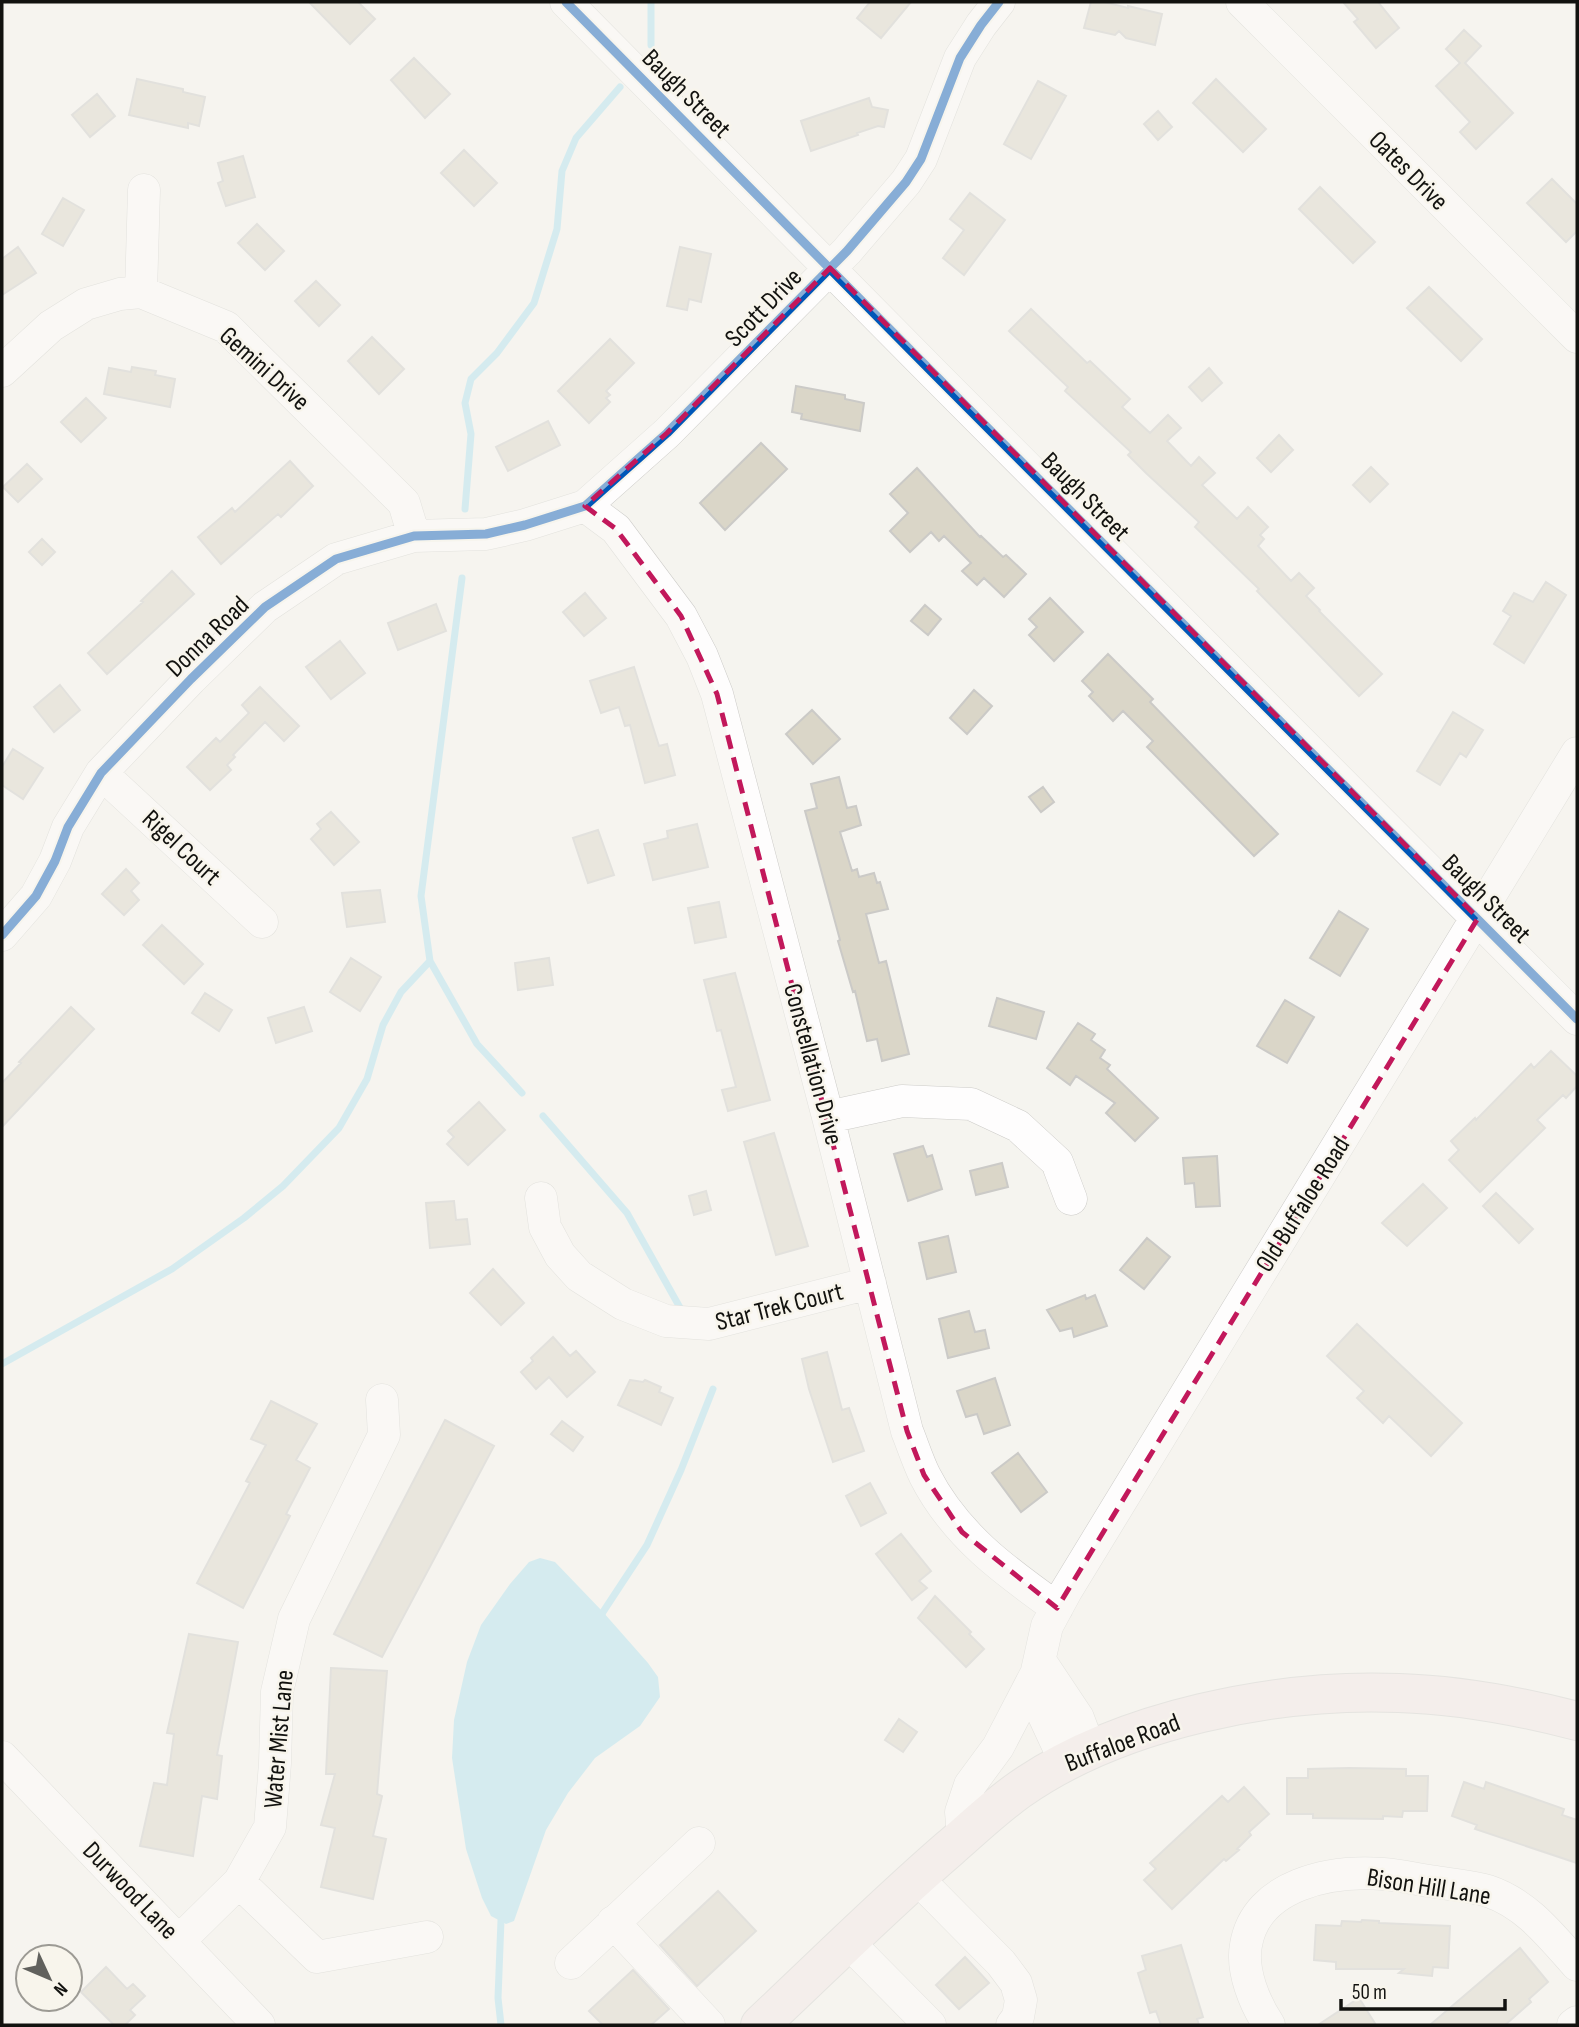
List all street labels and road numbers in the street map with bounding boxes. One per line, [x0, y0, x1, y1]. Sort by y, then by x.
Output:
street label: Baugh Street [635, 43, 737, 145]
street label: Oates Drive [1362, 125, 1454, 217]
street label: Scott Drive [719, 262, 809, 354]
street label: Gemini Drive [213, 321, 315, 418]
street label: Baugh Street [1034, 446, 1136, 548]
street label: Donna Road [160, 590, 256, 684]
street label: Rigel Court [135, 804, 227, 892]
street label: Baugh Street [1435, 848, 1537, 950]
street label: Constellation Drive [776, 980, 849, 1148]
street label: Old Buffaloe Road [1250, 1132, 1357, 1278]
street label: Star Trek Court [712, 1277, 846, 1338]
street label: Water Mist Lane [258, 1669, 301, 1810]
street label: Buffaloe Road [1061, 1707, 1184, 1779]
street label: Durwood Lane [76, 1836, 184, 1946]
street label: Bison Hill Lane [1365, 1862, 1493, 1913]

